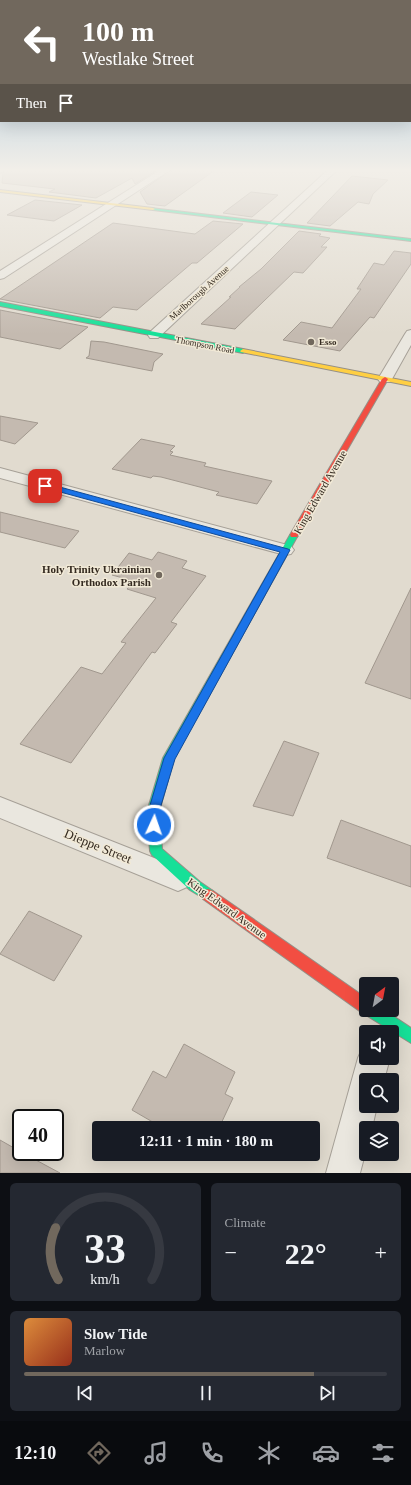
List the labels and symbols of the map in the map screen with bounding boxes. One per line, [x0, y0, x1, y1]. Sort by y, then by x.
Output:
street label: Marlborough Avenue [167, 264, 231, 322]
street label: Thompson Road [175, 334, 236, 356]
marker: Esso [306, 337, 316, 347]
place label: Esso [319, 337, 337, 347]
street label: King Edward Avenue [291, 448, 349, 536]
pin [28, 469, 62, 503]
place label: Holy Trinity Ukrainian Orthodox Parish [42, 563, 151, 588]
marker: Holy Trinity Ukrainian Orthodox Parish [154, 570, 164, 580]
position arrow [133, 804, 175, 846]
street label: Dieppe Street [62, 826, 134, 866]
street label: King Edward Avenue [185, 875, 269, 941]
north arrow [359, 977, 399, 1017]
speed limit sign: 40 [12, 1109, 64, 1161]

